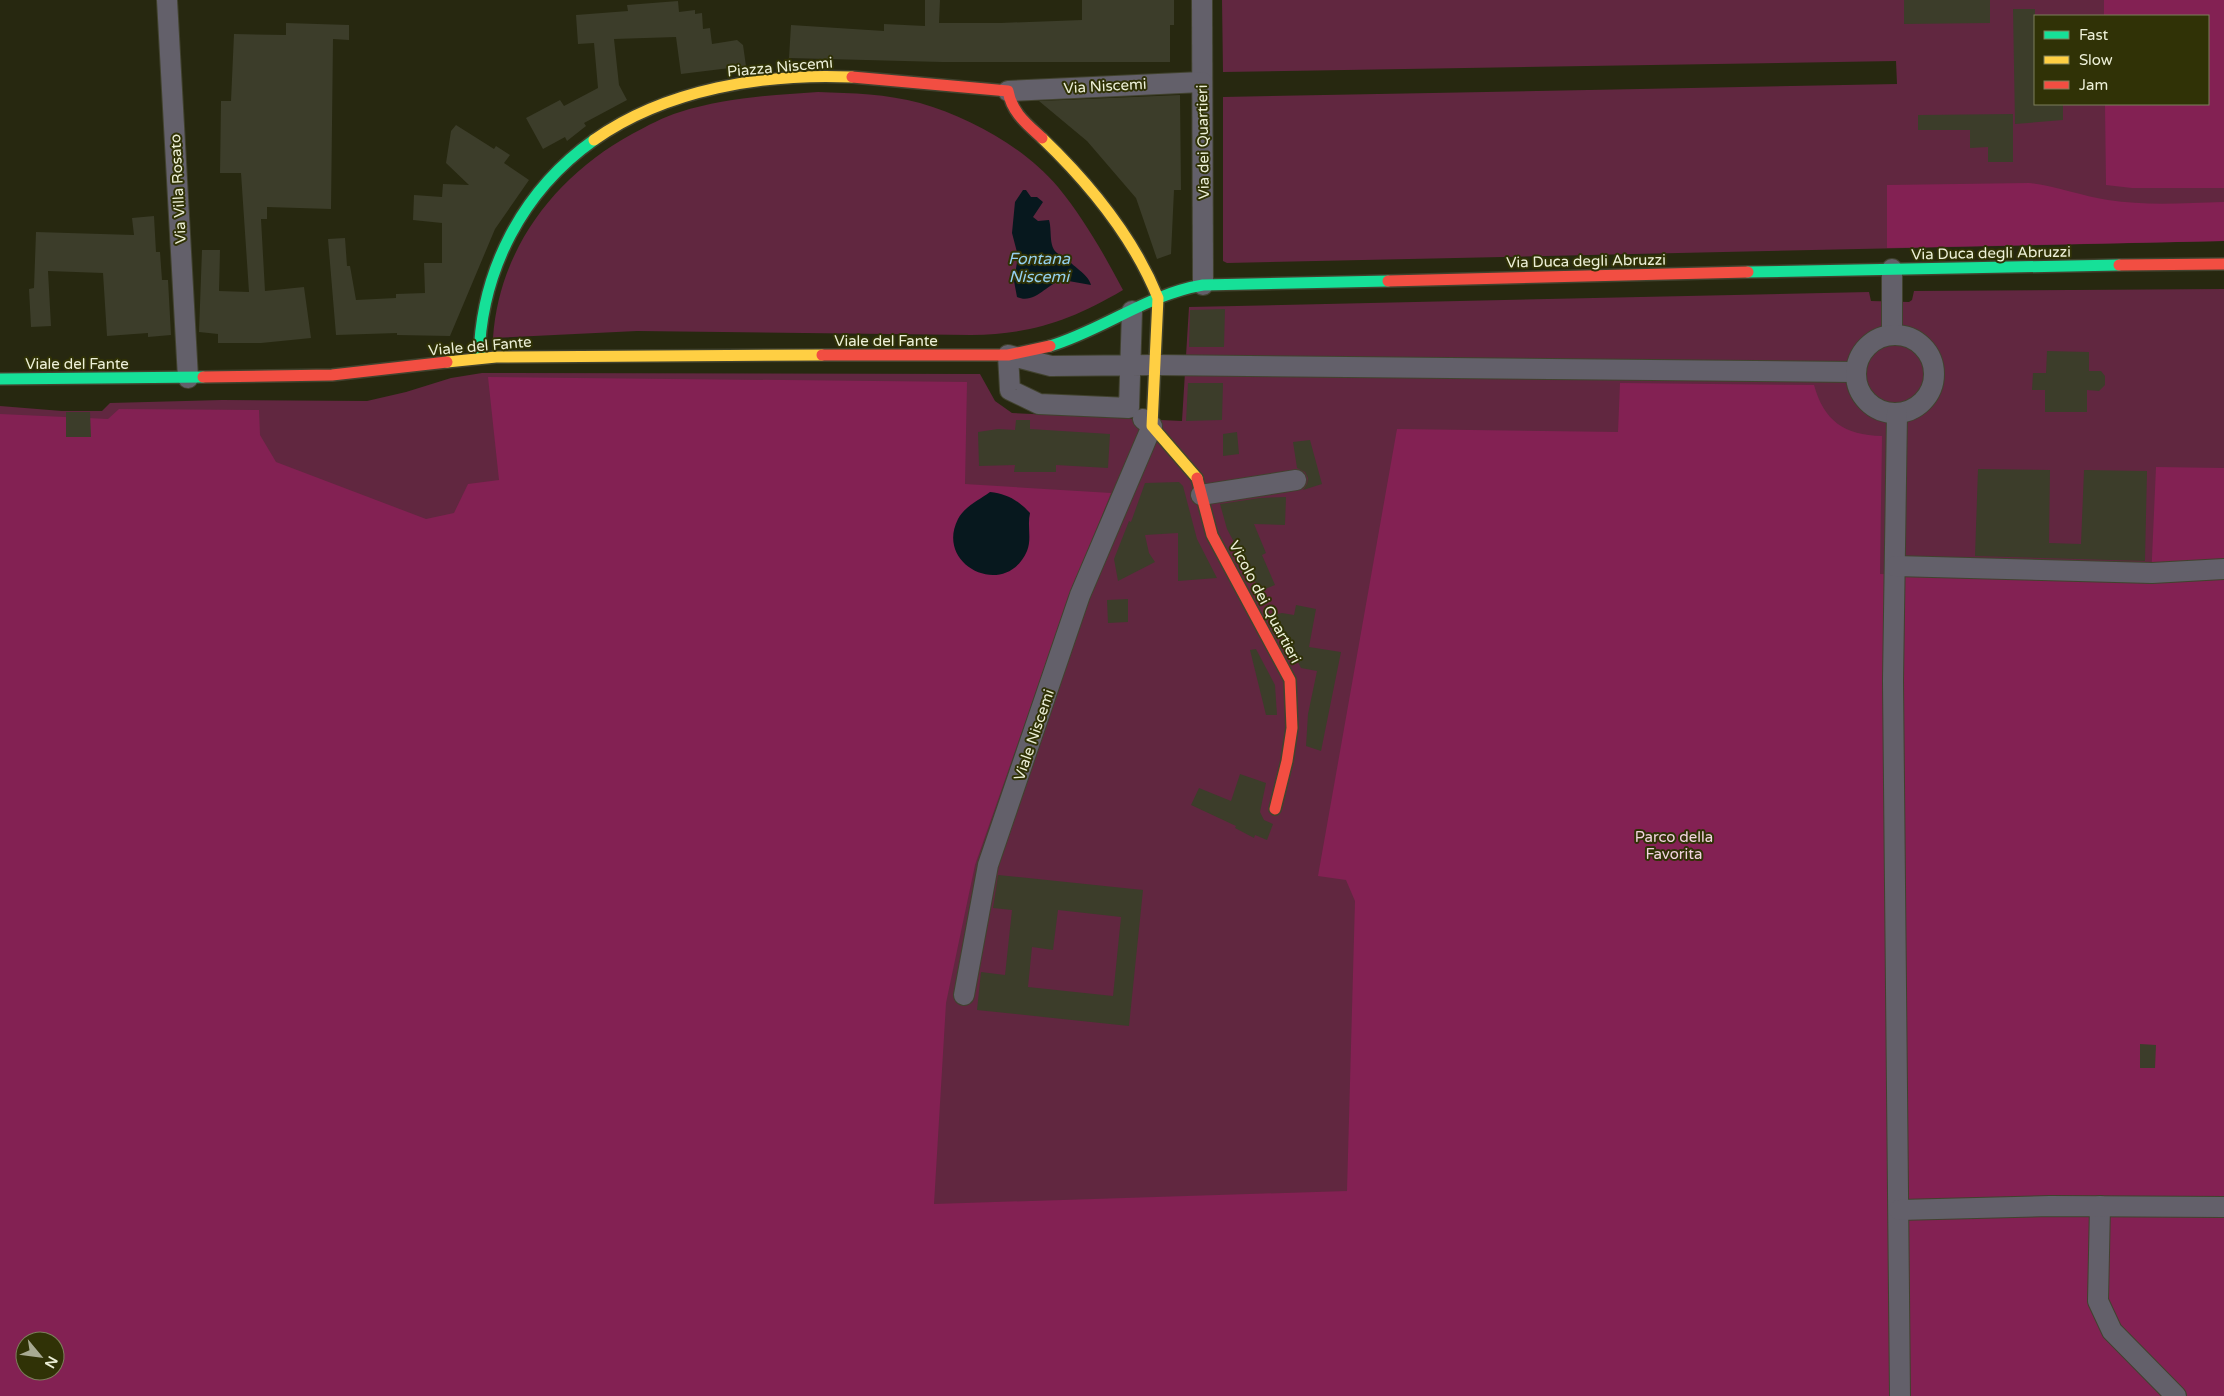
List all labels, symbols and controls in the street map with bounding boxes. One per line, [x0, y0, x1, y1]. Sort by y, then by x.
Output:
legend [2034, 15, 2209, 105]
text: Fast [2079, 26, 2109, 44]
text: Slow [2079, 51, 2113, 69]
street label: Piazza Niscemi [726, 53, 834, 81]
street label: Via Niscemi [1063, 75, 1147, 97]
text: Jam [2079, 76, 2108, 94]
street label: Via dei Quartieri [1193, 84, 1213, 200]
street label: Via Villa Rosato [166, 134, 190, 244]
street label: Via Duca degli Abruzzi [1911, 243, 2071, 263]
water label: Fontana Niscemi [1008, 249, 1071, 287]
street label: Via Duca degli Abruzzi [1506, 251, 1666, 271]
street label: Viale del Fante [834, 332, 938, 350]
street label: Viale del Fante [428, 333, 532, 359]
street label: Viale del Fante [25, 355, 129, 373]
street label: Vicolo dei Quartieri [1225, 538, 1305, 666]
street label: Viale Niscemi [1010, 687, 1058, 783]
park label: Parco della Favorita [1635, 828, 1713, 863]
north arrow [15, 1331, 65, 1381]
text: N [41, 1353, 61, 1371]

